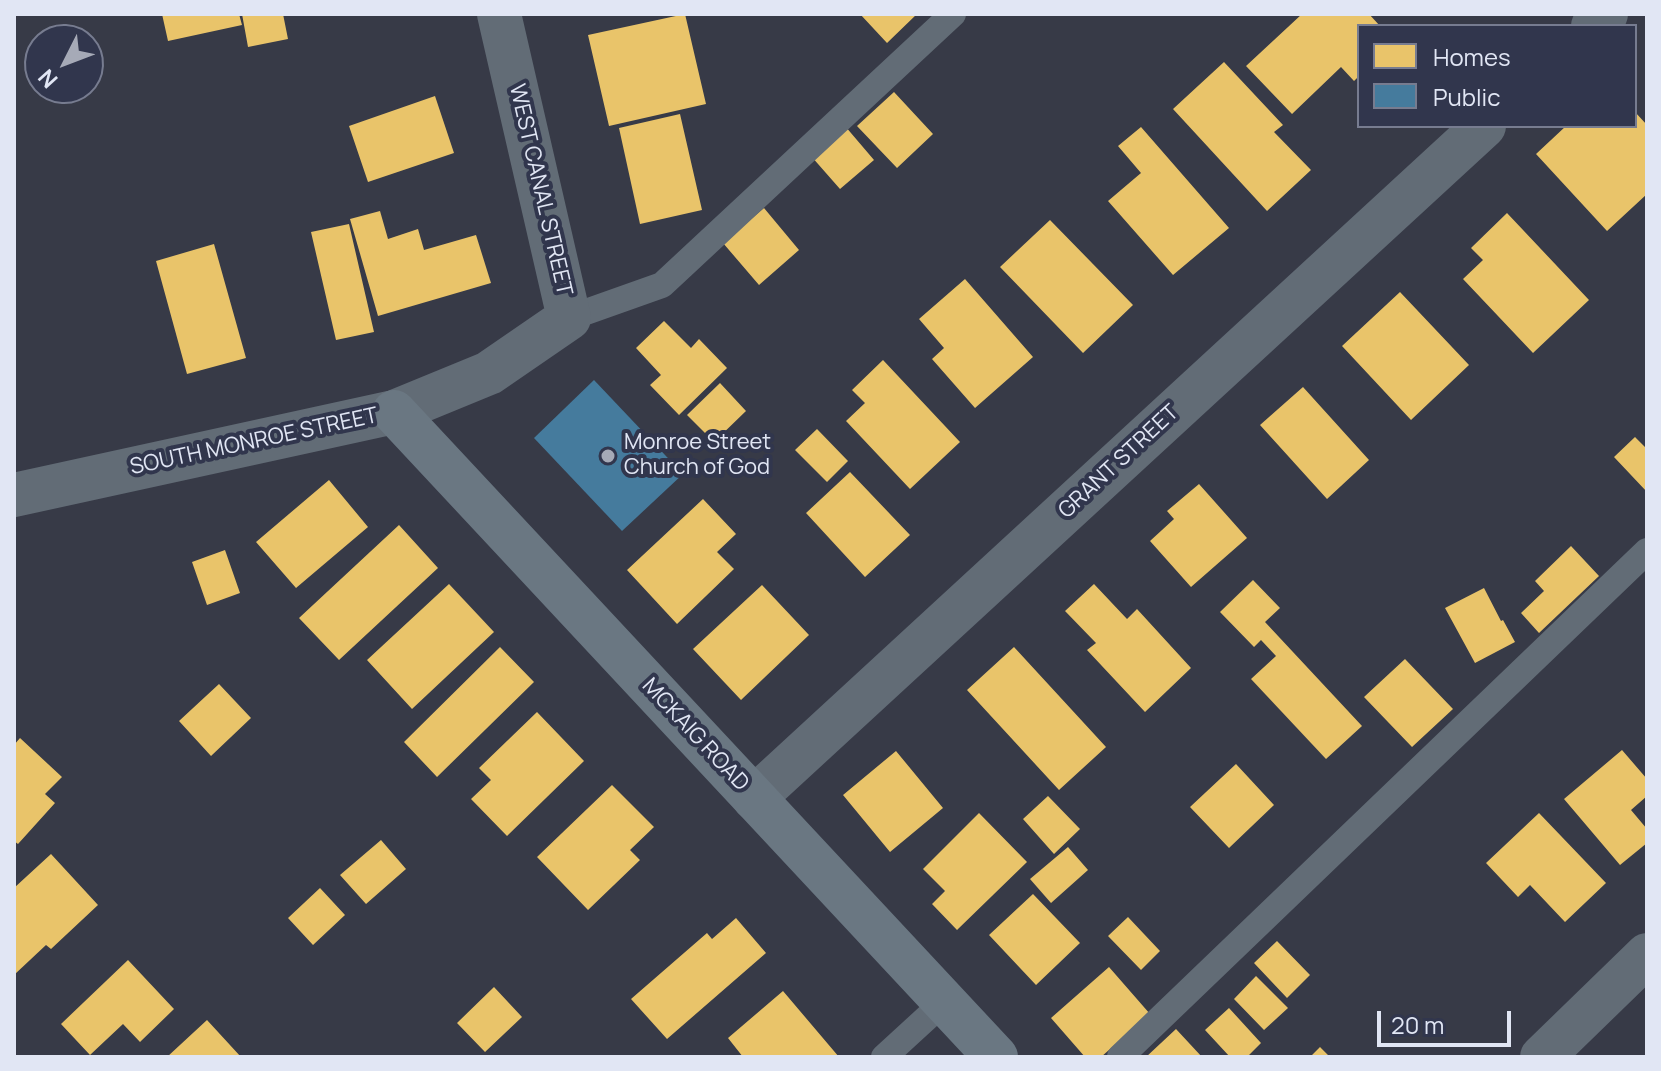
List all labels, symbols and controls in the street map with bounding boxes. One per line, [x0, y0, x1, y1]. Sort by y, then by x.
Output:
north arrow [24, 24, 104, 104]
legend [1357, 24, 1637, 128]
text: Homes [1433, 40, 1511, 73]
text: N [31, 63, 64, 95]
text: Public [1433, 80, 1500, 113]
street label: WEST CANAL STREET [503, 82, 577, 298]
street label: GRANT STREET [1053, 400, 1185, 524]
street label: SOUTH MONROE STREET [128, 403, 380, 481]
place label: Monroe Street Church of God [624, 430, 771, 482]
marker: Monroe Street Church of God [599, 447, 617, 465]
street label: MCKAIG ROAD [636, 673, 754, 797]
scale bar [1381, 995, 1515, 1045]
text: 20 m [1391, 1008, 1444, 1041]

